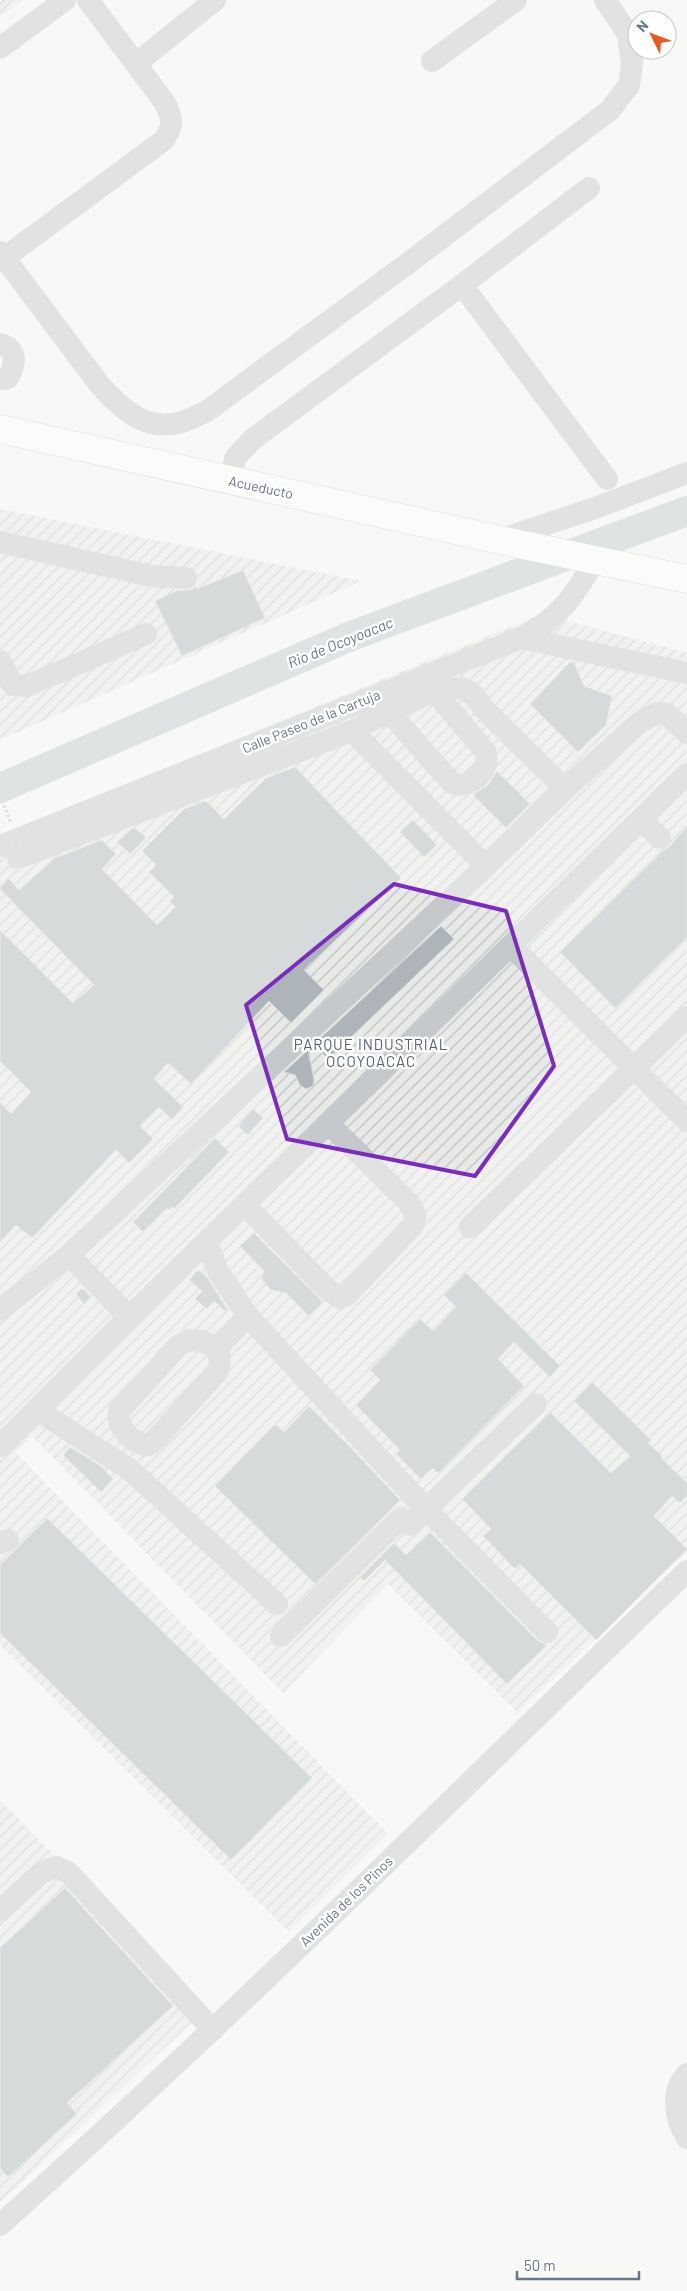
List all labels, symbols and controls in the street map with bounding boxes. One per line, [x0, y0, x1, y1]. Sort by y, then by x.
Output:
north arrow [627, 10, 677, 60]
text: N [633, 17, 651, 35]
street label: Acueducto [227, 472, 295, 502]
water label: Rio de Ocoyoacac [285, 613, 396, 671]
street label: Calle Paseo de la Cartuja [239, 686, 383, 756]
district label: PARQUE INDUSTRIAL OCOYOACAC [294, 1035, 448, 1070]
street label: Avenida de los Pinos [296, 1852, 396, 1950]
scale bar [517, 2248, 640, 2280]
text: 50 m [524, 2256, 556, 2274]

